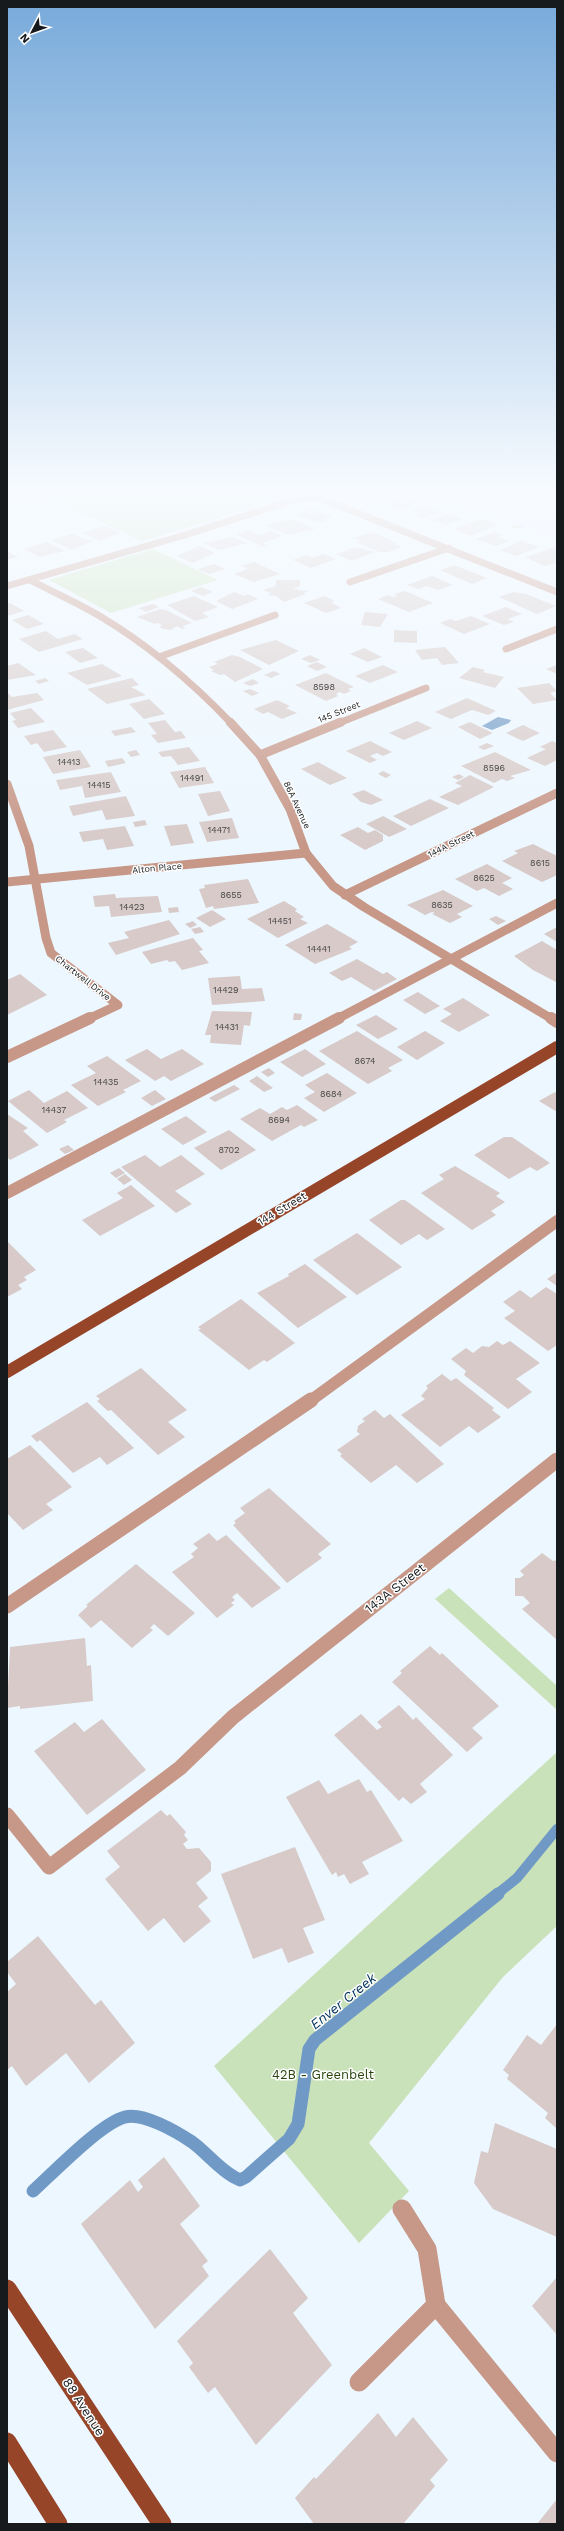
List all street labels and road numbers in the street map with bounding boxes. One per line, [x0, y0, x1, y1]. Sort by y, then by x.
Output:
street label: 145 Street [317, 699, 362, 725]
street label: 86A Avenue [282, 780, 312, 830]
street label: 144A Street [426, 828, 476, 860]
street label: Alton Place [132, 861, 182, 875]
street label: Chartwell Drive [53, 953, 113, 1003]
street label: 144 Street [255, 1189, 309, 1229]
street label: 143A Street [362, 1560, 429, 1616]
street label: 88 Avenue [60, 2375, 108, 2439]

